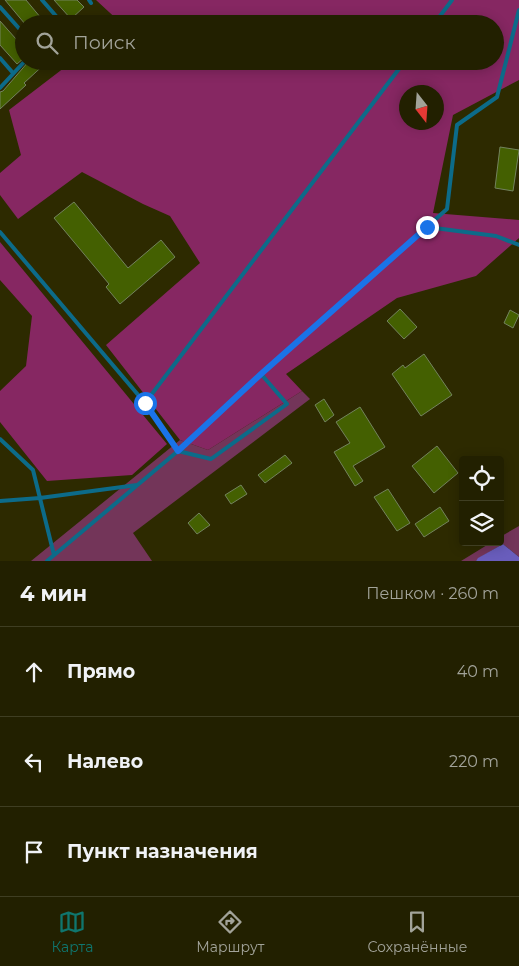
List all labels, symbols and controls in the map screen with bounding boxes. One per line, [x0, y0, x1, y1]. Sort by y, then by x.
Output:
search box [15, 15, 504, 70]
icon: search [33, 29, 61, 57]
text: Поиск [73, 31, 136, 54]
north arrow [399, 85, 444, 130]
route end [416, 216, 439, 239]
route start [134, 392, 157, 415]
map controls [459, 456, 504, 546]
button: locate [459, 456, 504, 501]
button: layers [459, 501, 504, 546]
text: 4 мин [20, 581, 87, 606]
text: Пешком · 260 m [366, 584, 499, 603]
icon: ahead [20, 658, 48, 686]
text: Прямо [67, 660, 135, 683]
text: 40 m [457, 662, 499, 681]
icon: left [20, 748, 48, 776]
text: Налево [67, 750, 143, 773]
text: 220 m [449, 752, 499, 771]
icon: arrive [20, 838, 48, 866]
text: Пункт назначения [67, 840, 258, 863]
tab: Карта [51, 908, 93, 956]
tab: Маршрут [196, 908, 264, 956]
tab: Сохранённые [367, 908, 467, 956]

